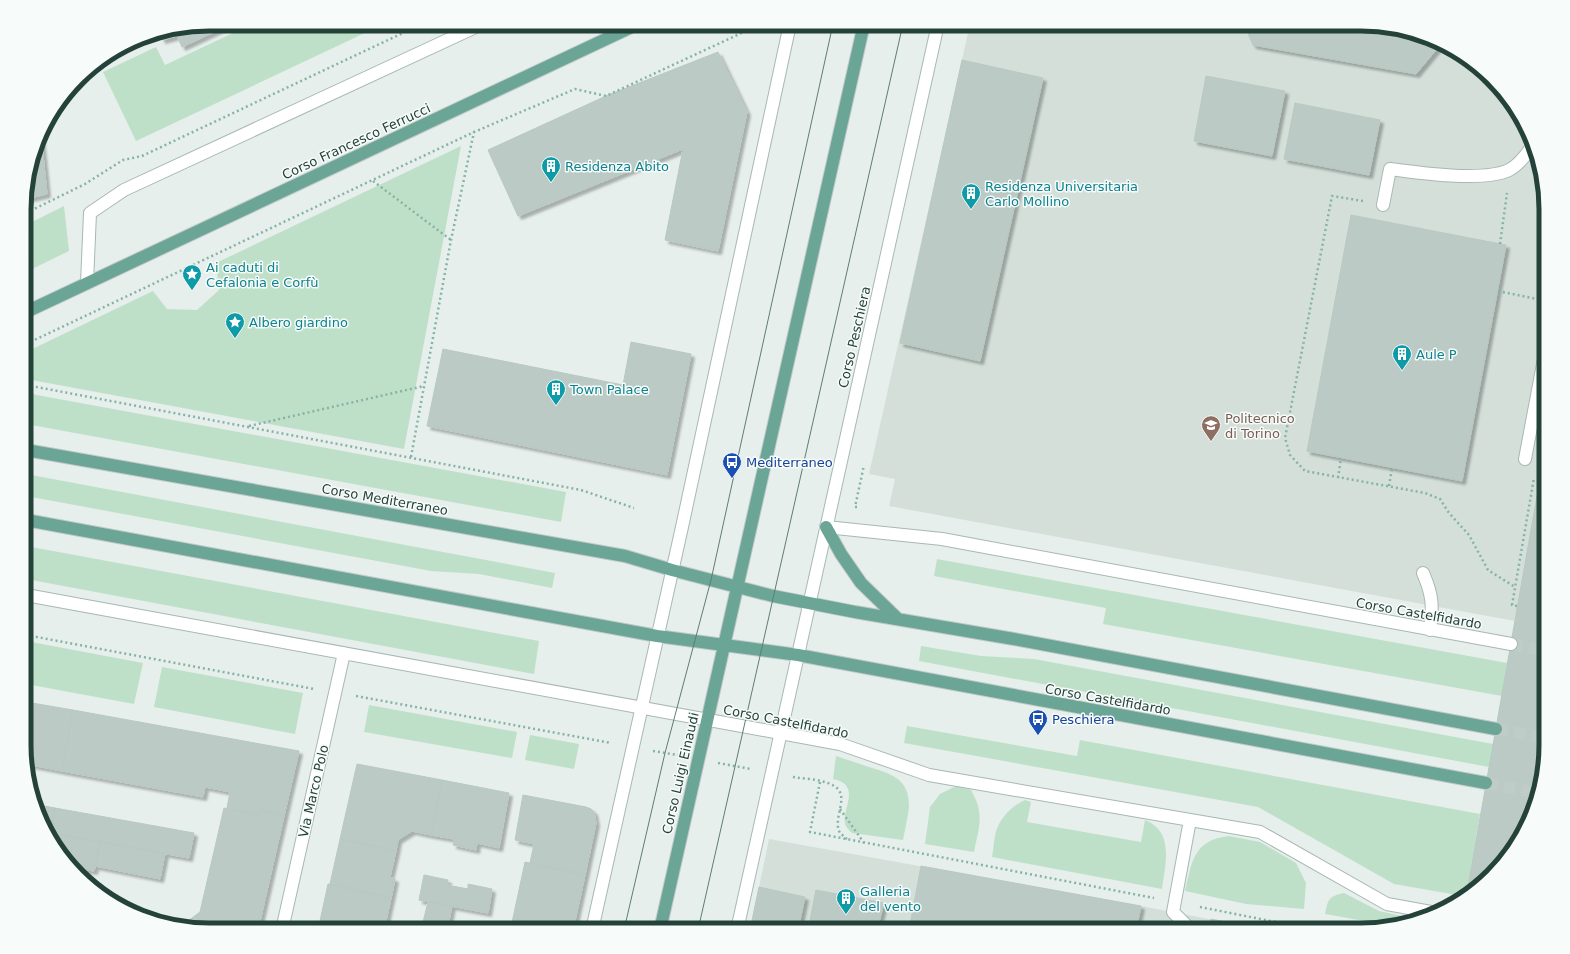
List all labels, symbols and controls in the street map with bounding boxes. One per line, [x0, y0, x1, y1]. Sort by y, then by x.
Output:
street label: Corso Francesco Ferrucci [280, 100, 433, 182]
building icon: Residenza Abito [540, 155, 562, 183]
place label: Residenza Abito [565, 159, 669, 174]
place label: Residenza Universitaria Carlo Mollino [985, 179, 1138, 209]
building icon: Residenza Universitaria Carlo Mollino [960, 182, 982, 210]
place label: Ai caduti di Cefalonia e Corfù [206, 260, 318, 290]
place icon: Ai caduti di Cefalonia e Corfù [181, 263, 203, 291]
street label: Corso Peschiera [836, 285, 873, 389]
place icon: Albero giardino [224, 311, 246, 339]
place label: Albero giardino [249, 315, 348, 330]
building icon: Aule P [1391, 343, 1413, 371]
place label: Aule P [1416, 347, 1457, 362]
building icon: Town Palace [545, 378, 567, 406]
place label: Town Palace [569, 382, 649, 397]
place label: Politecnico di Torino [1225, 411, 1295, 441]
school or university icon: Politecnico di Torino [1200, 414, 1222, 442]
bus stop icon: Mediterraneo [721, 451, 743, 479]
place label: Mediterraneo [746, 455, 833, 470]
street label: Corso Mediterraneo [321, 481, 449, 518]
street label: Corso Castelfidardo [1355, 595, 1483, 632]
street label: Corso Castelfidardo [1044, 681, 1172, 718]
street label: Corso Castelfidardo [722, 702, 850, 741]
bus stop icon: Peschiera [1027, 708, 1049, 736]
street label: Corso Luigi Einaudi [659, 711, 702, 835]
place label: Peschiera [1052, 712, 1114, 727]
street label: Via Marco Polo [296, 743, 331, 839]
place label: Galleria del vento [860, 884, 921, 914]
building icon: Galleria del vento [835, 887, 857, 915]

